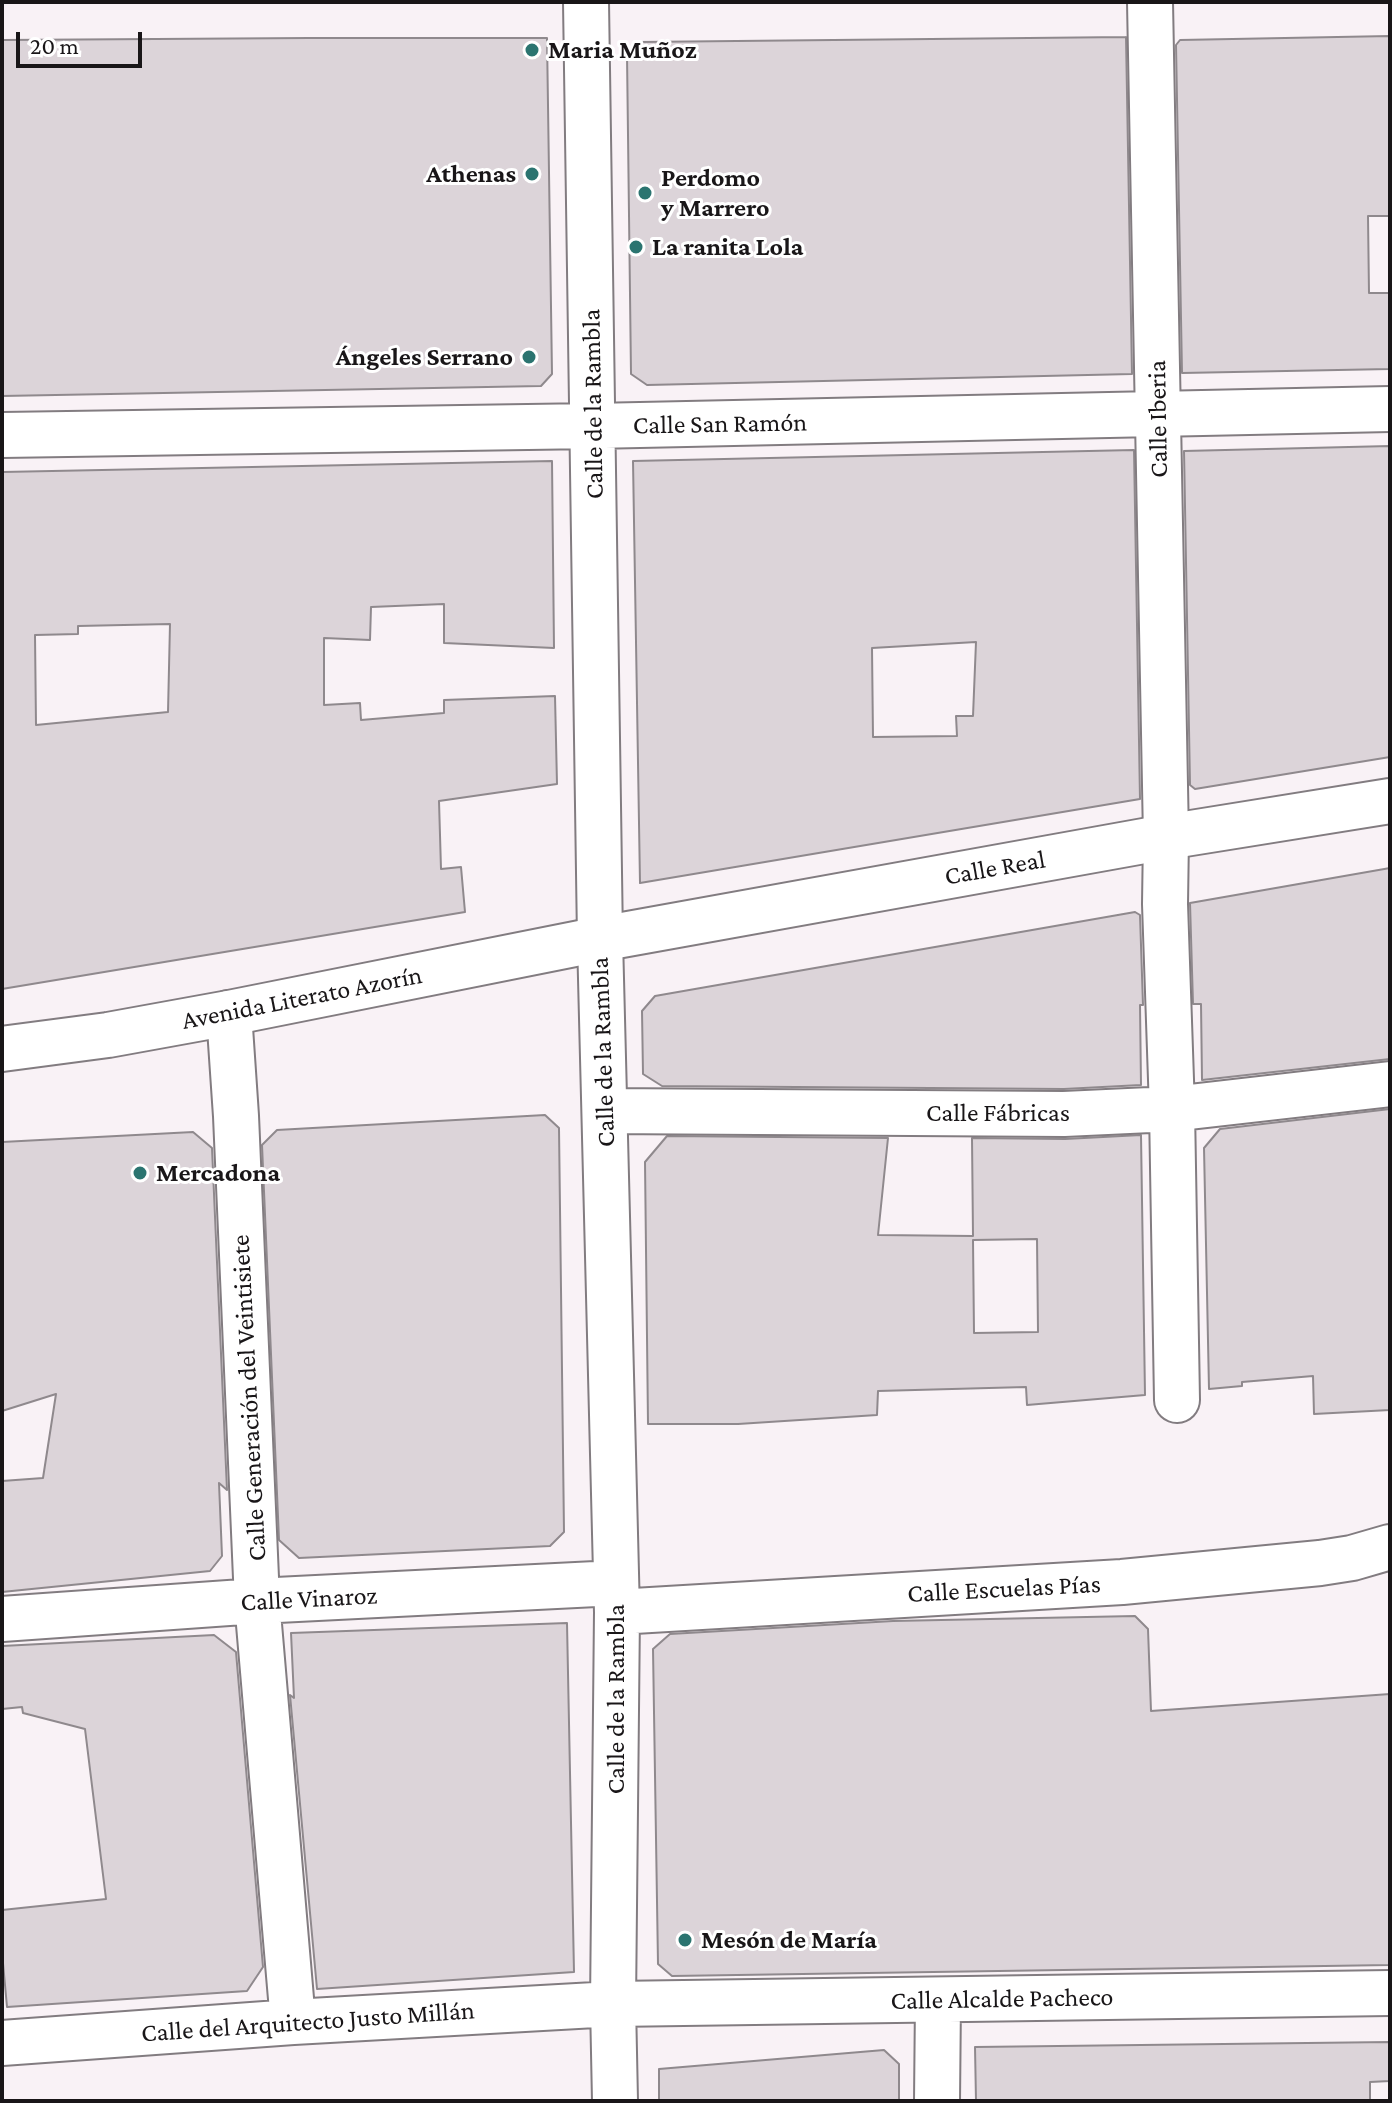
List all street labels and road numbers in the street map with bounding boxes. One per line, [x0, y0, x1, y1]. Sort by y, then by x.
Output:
street label: Calle de la Rambla [576, 309, 610, 499]
street label: Calle Iberia [1141, 360, 1175, 478]
street label: Calle San Ramón [633, 407, 807, 441]
street label: Calle Real [942, 844, 1048, 892]
street label: Calle de la Rambla [584, 956, 622, 1148]
street label: Avenida Literato Azorín [179, 959, 425, 1037]
street label: Calle Fábricas [926, 1097, 1070, 1129]
street label: Calle Generación del Veintisiete [225, 1234, 273, 1562]
street label: Calle Escuelas Pías [907, 1568, 1101, 1610]
street label: Calle Vinaroz [240, 1580, 378, 1618]
street label: Calle de la Rambla [600, 1604, 632, 1794]
street label: Calle Alcalde Pacheco [890, 1981, 1114, 2017]
street label: Calle del Arquitecto Justo Millán [140, 1995, 476, 2049]

